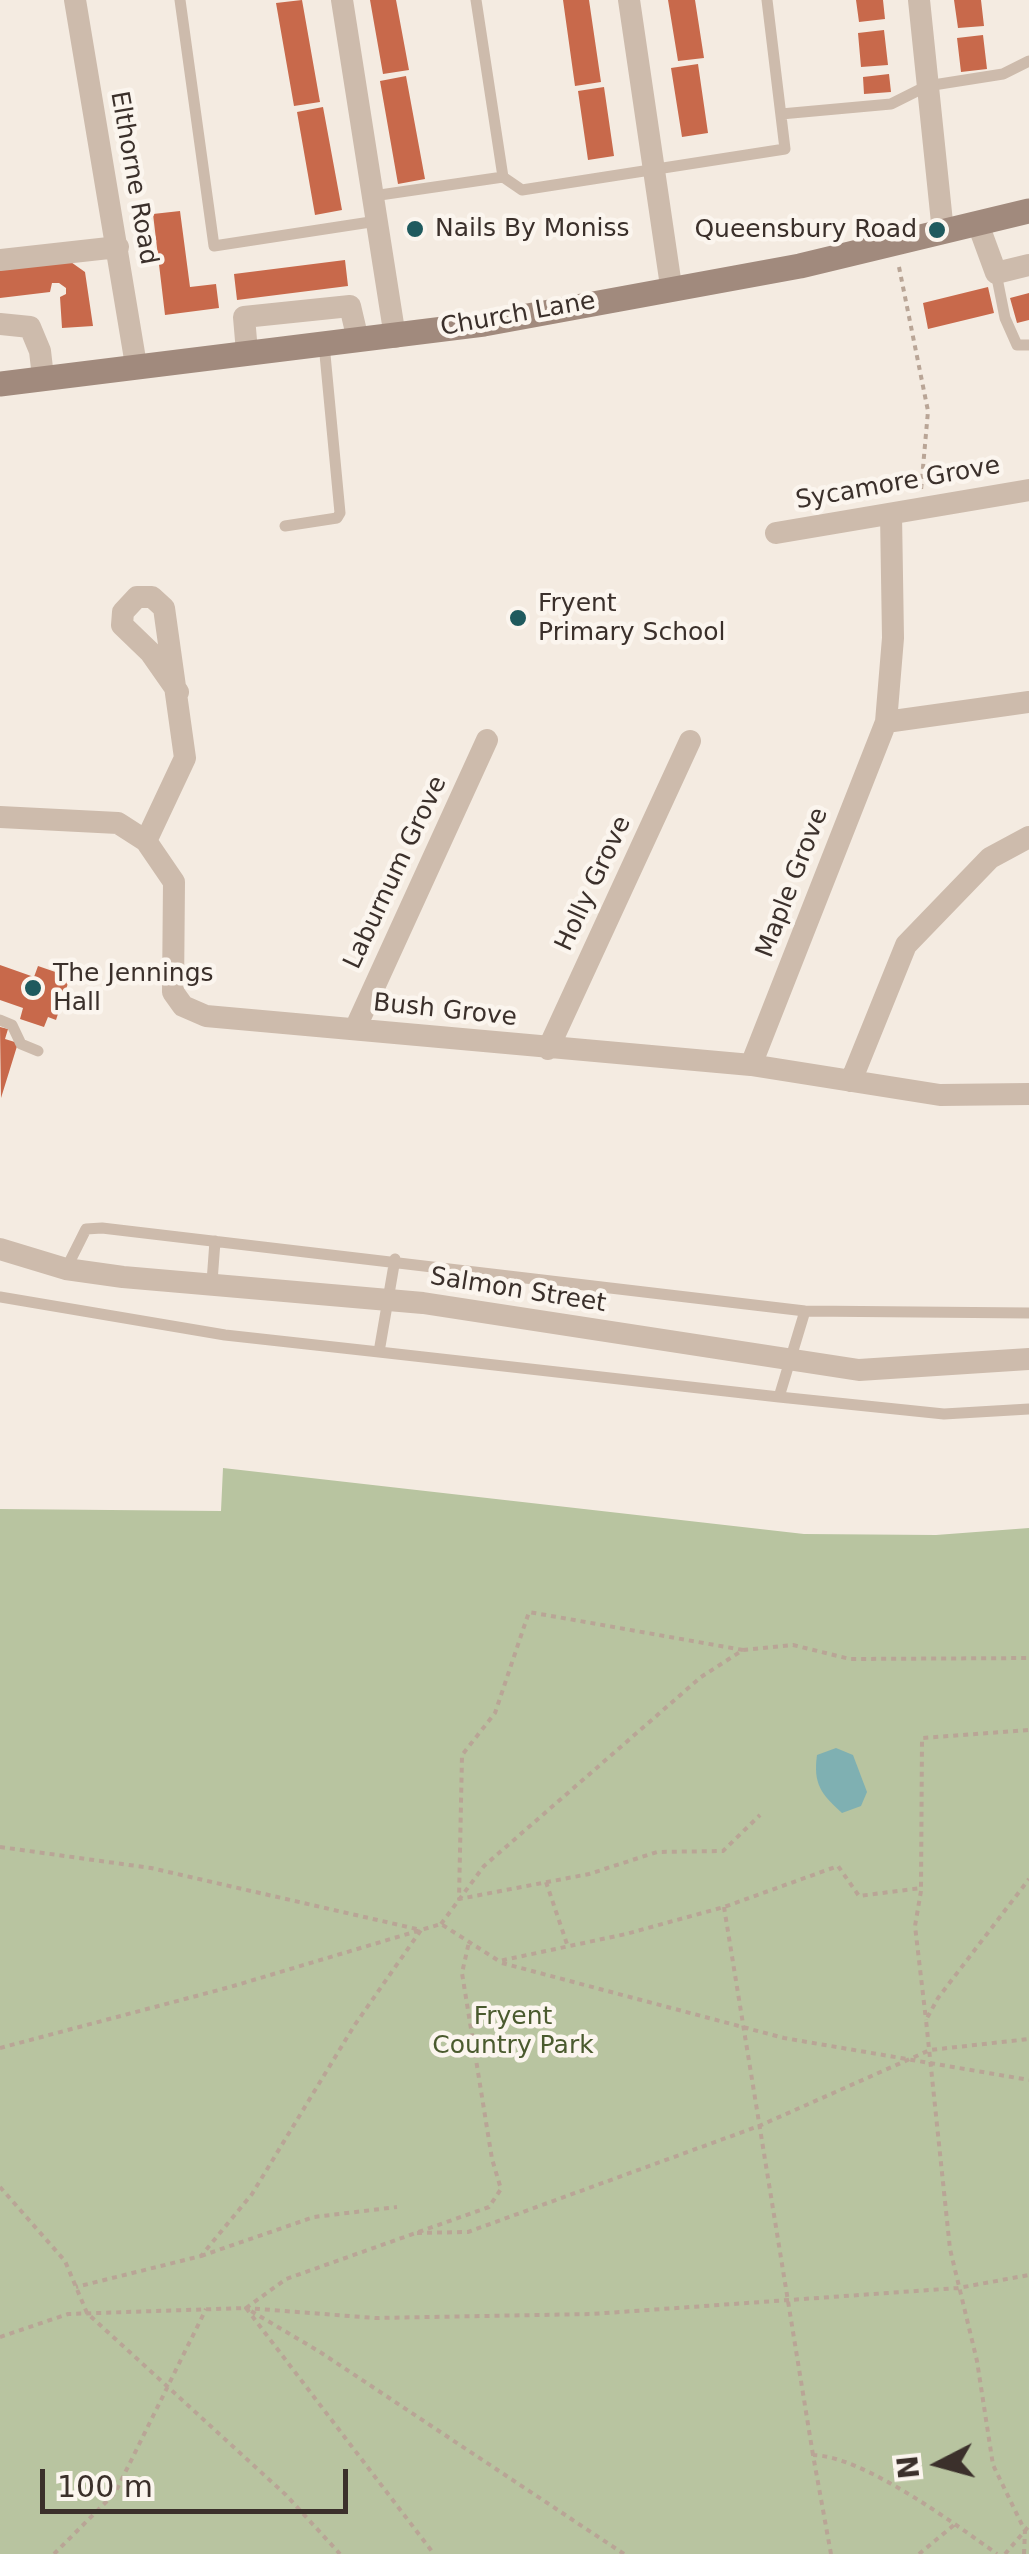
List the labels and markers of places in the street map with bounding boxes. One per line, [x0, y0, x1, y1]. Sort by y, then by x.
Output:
place label: Nails By Moniss [435, 214, 629, 244]
place label: Queensbury Road [694, 215, 917, 245]
marker: Nails By Moniss [404, 218, 426, 240]
marker: Queensbury Road [926, 219, 948, 241]
place label: Fryent Primary School [538, 589, 726, 648]
marker: Fryent Primary School [507, 607, 529, 629]
place label: The Jennings Hall [53, 959, 214, 1018]
marker: The Jennings Hall [22, 977, 44, 999]

